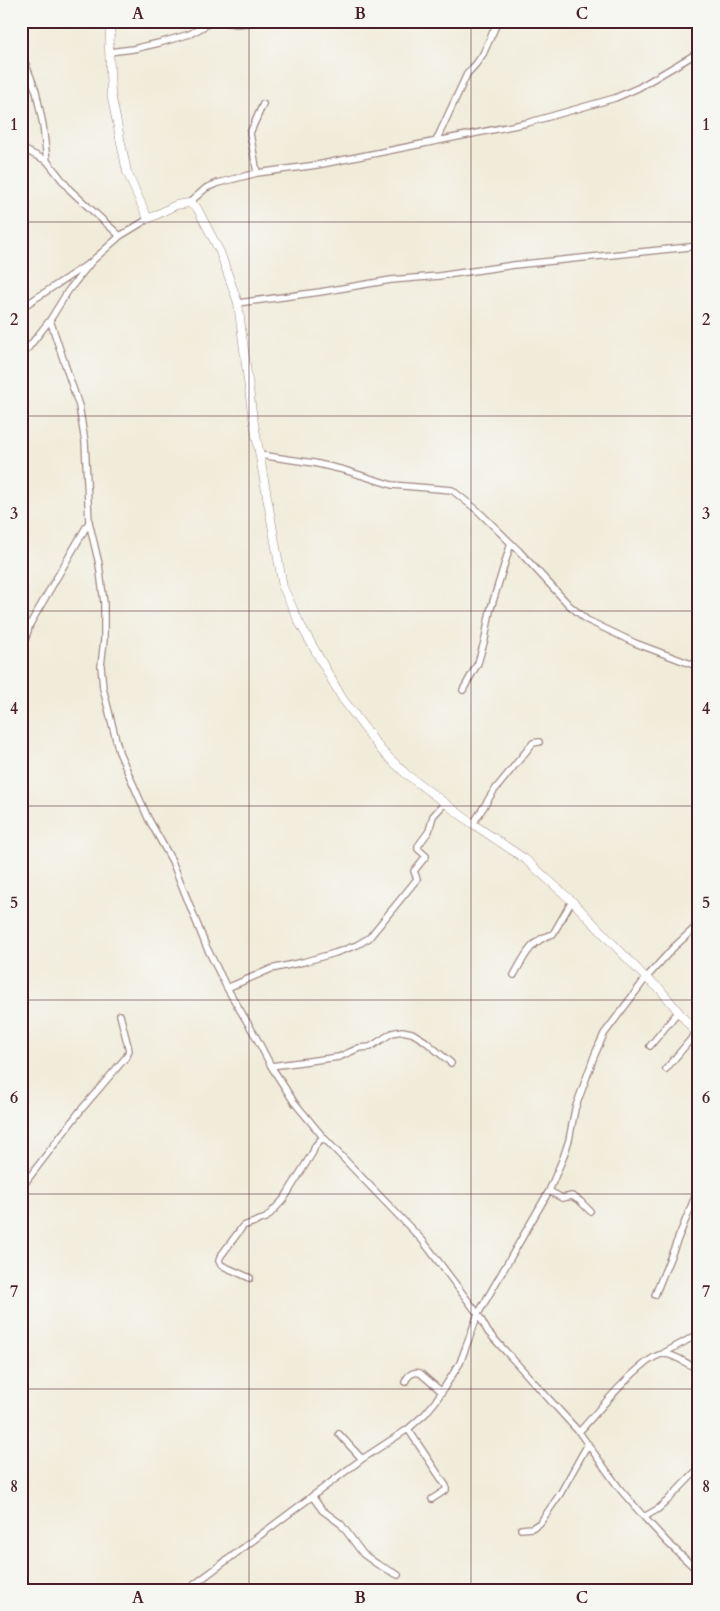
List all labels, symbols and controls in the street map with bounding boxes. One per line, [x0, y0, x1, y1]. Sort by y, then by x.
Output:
text: A [132, 3, 144, 25]
text: B [354, 3, 366, 25]
text: C [576, 3, 588, 25]
text: 1 [10, 114, 18, 136]
text: 1 [702, 114, 710, 136]
text: 2 [10, 309, 18, 331]
text: 2 [702, 309, 710, 331]
text: 3 [10, 503, 18, 525]
text: 3 [702, 503, 710, 525]
text: 4 [10, 698, 18, 720]
text: 4 [702, 698, 710, 720]
text: 5 [10, 892, 18, 914]
text: 5 [702, 892, 710, 914]
text: 6 [10, 1087, 18, 1109]
text: 6 [702, 1087, 710, 1109]
text: 7 [10, 1281, 18, 1303]
text: 7 [702, 1281, 710, 1303]
text: 8 [10, 1476, 18, 1498]
text: 8 [702, 1476, 710, 1498]
text: A [132, 1587, 144, 1609]
text: B [354, 1587, 366, 1609]
text: C [576, 1587, 588, 1609]

